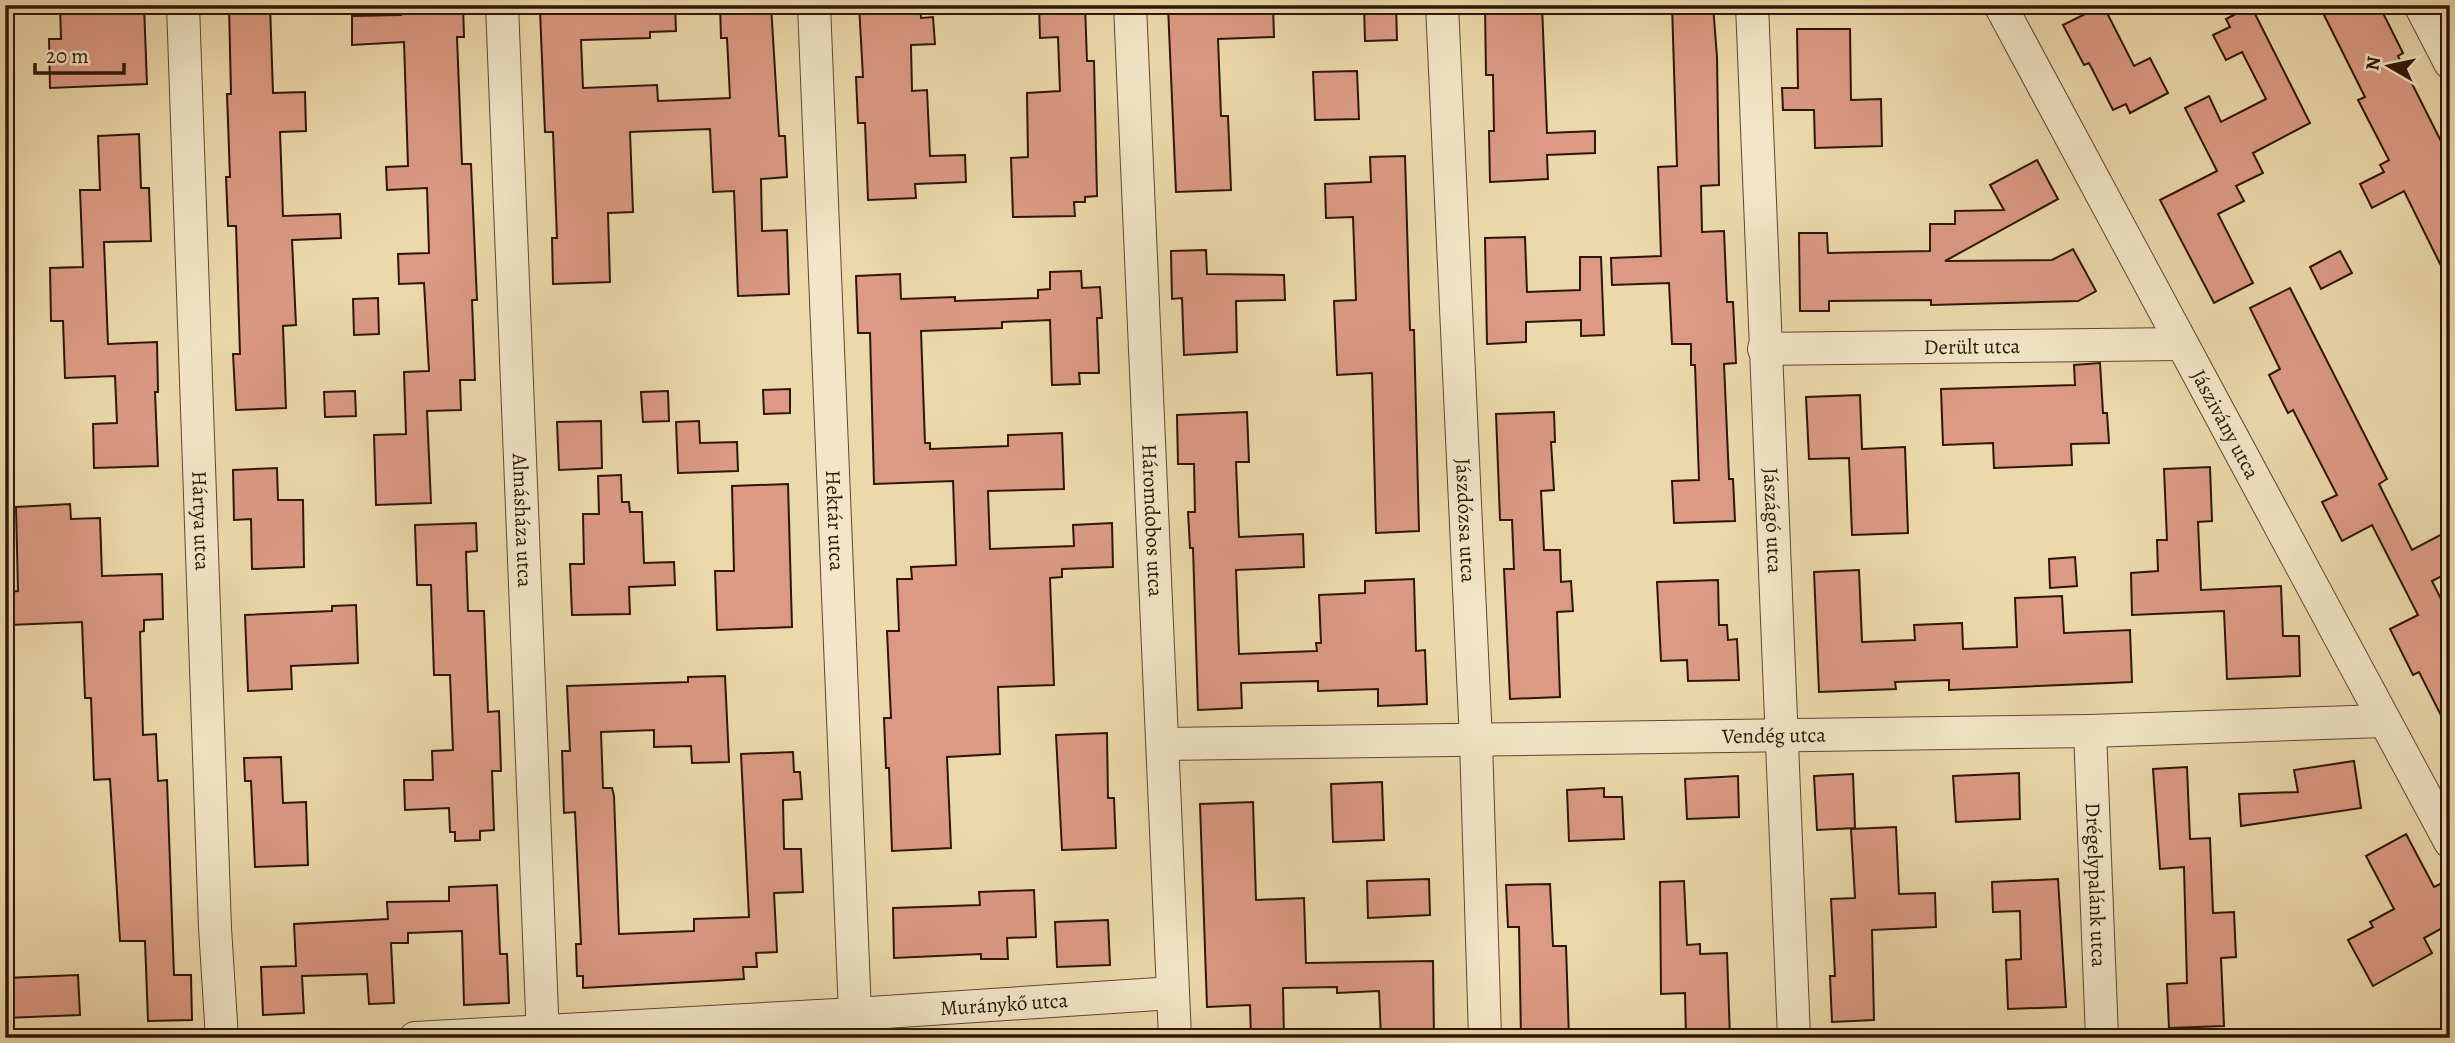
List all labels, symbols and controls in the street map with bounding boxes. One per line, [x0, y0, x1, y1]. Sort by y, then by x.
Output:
scale bar [35, 32, 124, 76]
north arrow [2354, 32, 2424, 102]
text: 20 m [46, 42, 89, 70]
text: N [2359, 54, 2387, 72]
street label: Derült utca [1923, 332, 2021, 361]
street label: Jászivány utca [2185, 365, 2266, 484]
street label: Háromdobos utca [1135, 443, 1170, 598]
street label: Almásháza utca [506, 452, 539, 588]
street label: Jászdózsa utca [1449, 457, 1483, 584]
street label: Jászágó utca [1757, 467, 1789, 574]
street label: Hártya utca [185, 470, 217, 571]
street label: Hektár utca [819, 470, 851, 572]
street label: Vendég utca [1721, 721, 1826, 750]
street label: Drégelypalánk utca [2079, 802, 2113, 968]
street label: Muránykő utca [939, 986, 1069, 1022]

